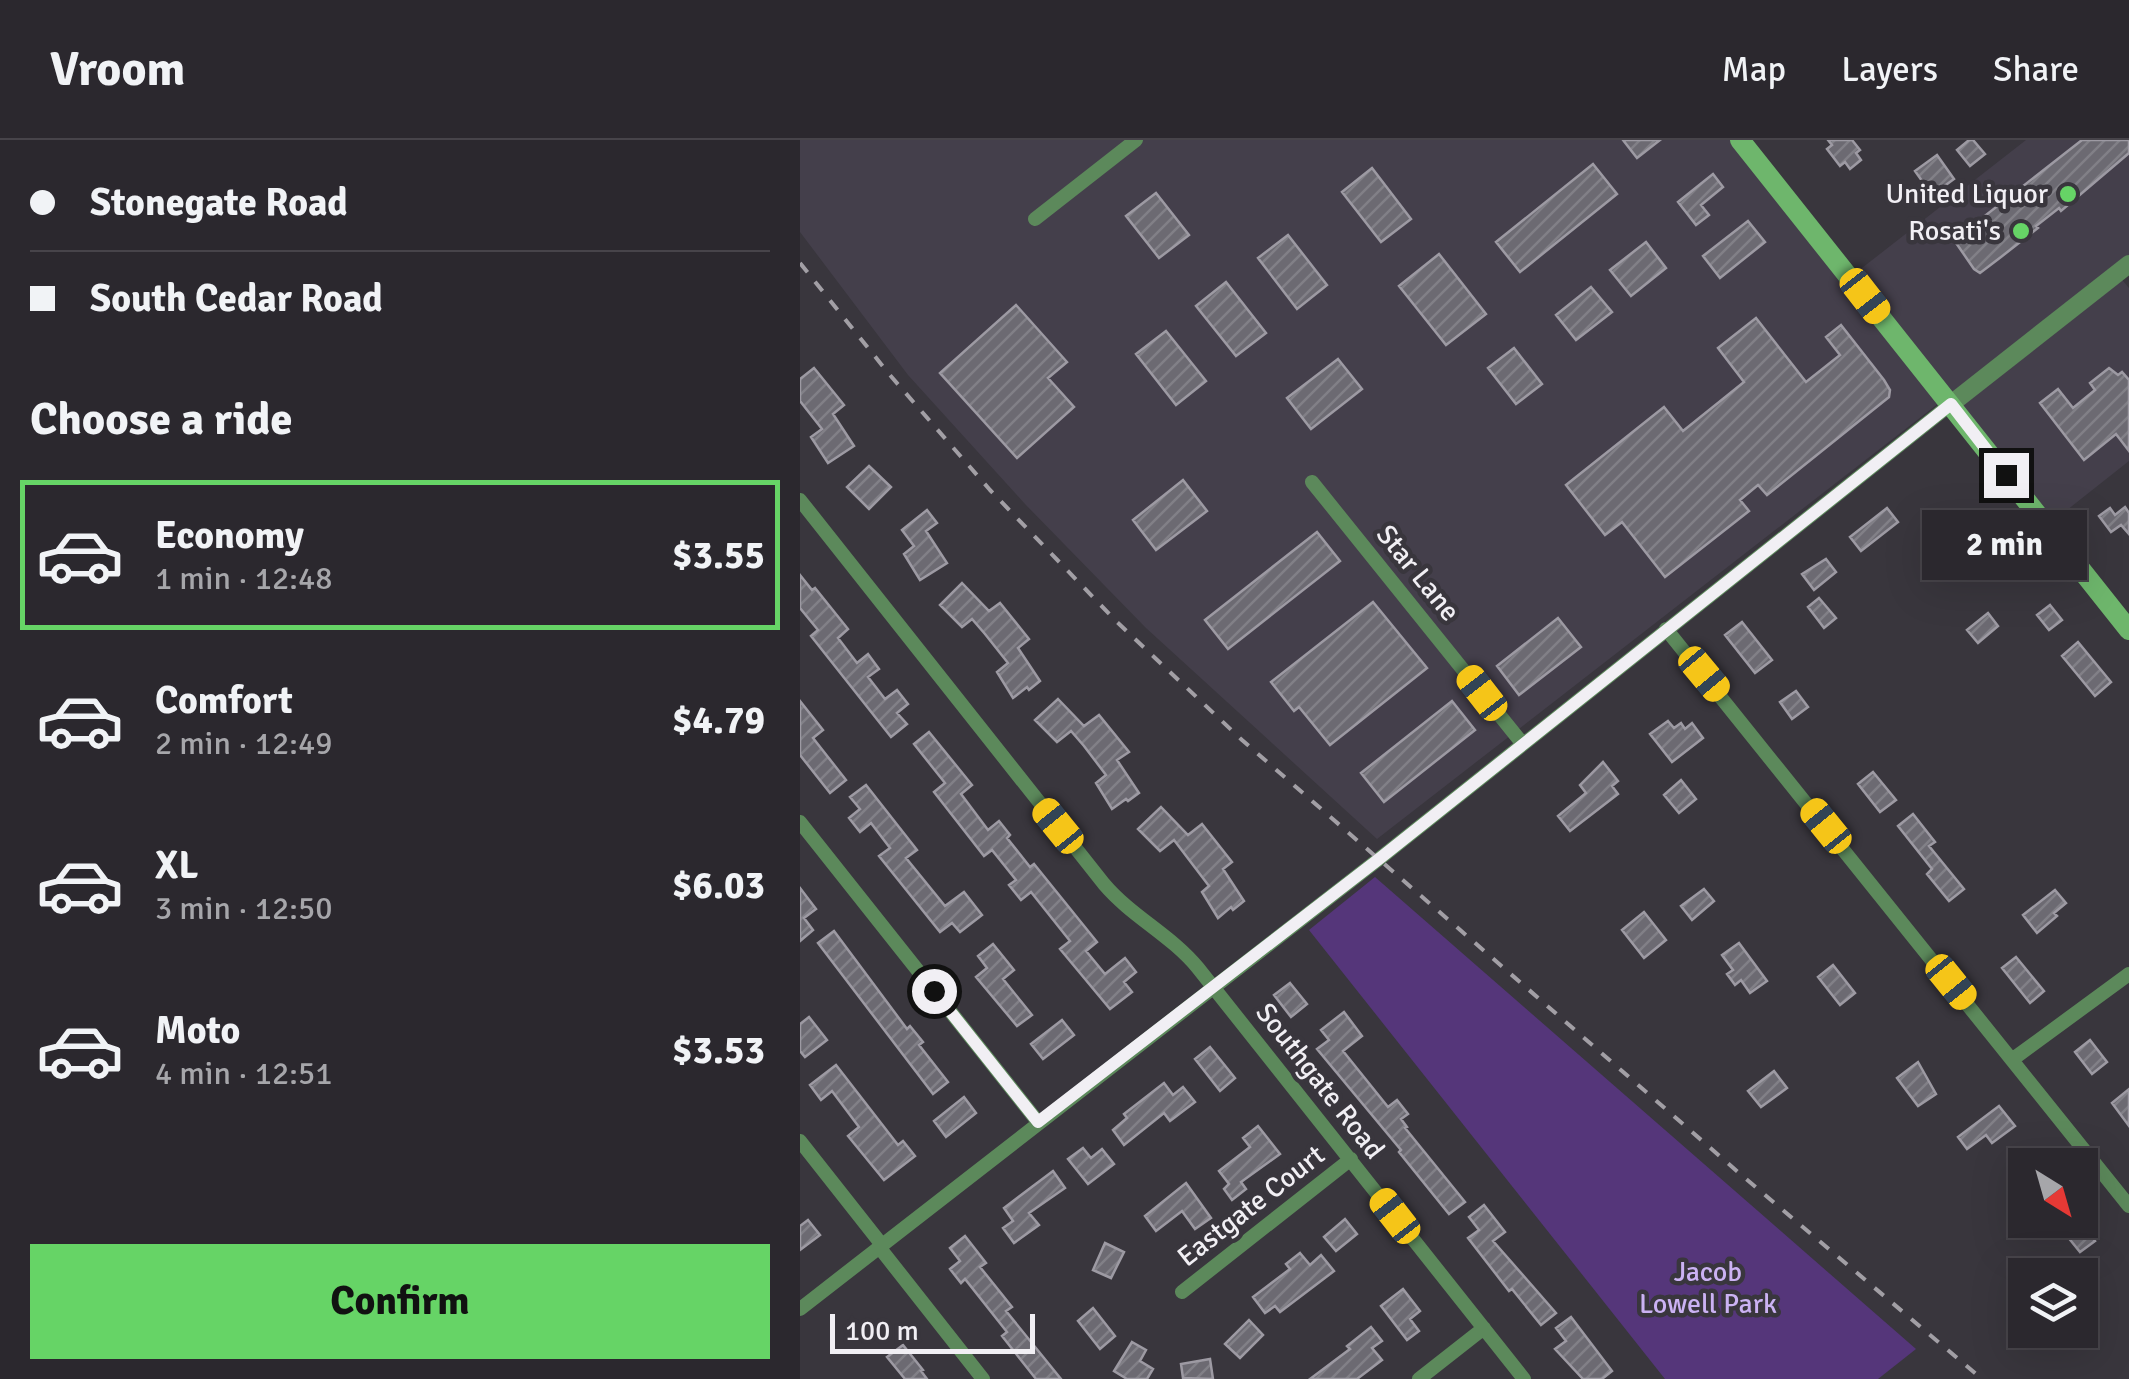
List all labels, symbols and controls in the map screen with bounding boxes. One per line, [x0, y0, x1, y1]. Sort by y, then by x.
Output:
text: Vroom [50, 40, 185, 99]
text: Map [1722, 48, 1786, 91]
text: Layers [1841, 48, 1938, 91]
text: Share [1993, 48, 2079, 91]
place label: United Liquor [1885, 177, 2049, 211]
text: Stonegate Road [90, 179, 348, 226]
marker: United Liquor [2057, 183, 2079, 205]
place label: Rosati's [1908, 214, 2001, 248]
marker: Rosati's [2010, 220, 2032, 242]
car [1835, 263, 1895, 329]
text: South Cedar Road [90, 275, 383, 322]
text: Choose a ride [30, 392, 293, 447]
route end [1984, 453, 2029, 498]
icon: car [35, 510, 125, 600]
callout: 2 min [1924, 510, 2088, 580]
text: Economy [155, 512, 304, 559]
street label: Star Lane [1369, 518, 1467, 628]
text: 2 min [1966, 525, 2043, 564]
text: $3.55 [672, 532, 765, 579]
text: 1 min · 12:48 [155, 559, 333, 598]
car [1673, 641, 1735, 707]
car [1452, 660, 1512, 726]
icon: car [35, 675, 125, 765]
text: Comfort [155, 677, 293, 724]
text: $4.79 [672, 697, 765, 744]
text: 2 min · 12:49 [155, 724, 333, 763]
car [1027, 793, 1089, 859]
car [1795, 793, 1857, 859]
icon: car [35, 840, 125, 930]
text: XL [155, 842, 198, 889]
text: $6.03 [672, 862, 765, 909]
text: 3 min · 12:50 [155, 889, 333, 928]
car [1920, 949, 1982, 1015]
route start [912, 969, 957, 1014]
street label: Southgate Road [1248, 996, 1392, 1166]
icon: car [35, 1005, 125, 1095]
text: Moto [155, 1007, 240, 1054]
text: $3.53 [672, 1027, 765, 1074]
text: 4 min · 12:51 [155, 1054, 333, 1093]
street label: Eastgate Court [1171, 1138, 1332, 1274]
north arrow [2008, 1148, 2098, 1238]
map controls [2008, 1148, 2098, 1348]
car [1365, 1183, 1425, 1249]
button: Confirm [30, 1244, 770, 1359]
park label: Jacob Lowell Park [1639, 1255, 1777, 1321]
button: layers [2008, 1258, 2098, 1348]
scale bar [830, 1309, 1035, 1354]
text: 100 m [845, 1314, 919, 1348]

